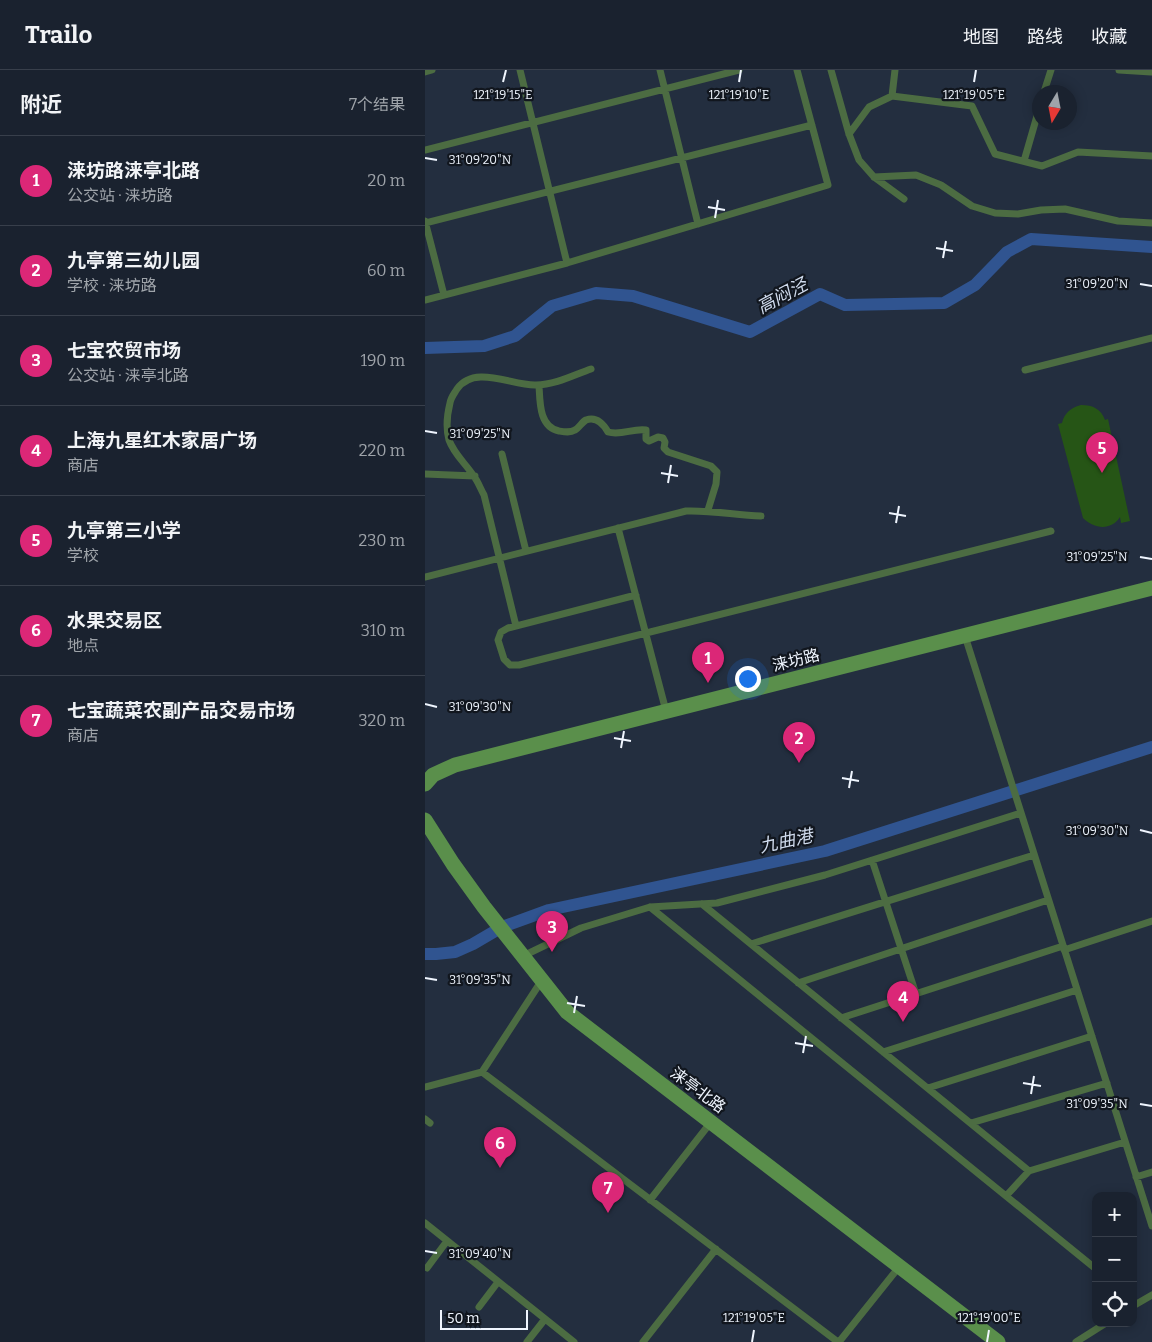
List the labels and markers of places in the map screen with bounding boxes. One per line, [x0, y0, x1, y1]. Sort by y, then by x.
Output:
pin: 5 [1086, 432, 1118, 473]
pin: 1 [692, 642, 724, 683]
pin: 2 [783, 722, 815, 763]
pin: 3 [536, 911, 568, 952]
pin: 4 [887, 981, 919, 1022]
pin: 6 [484, 1127, 516, 1168]
pin: 7 [592, 1172, 624, 1213]

